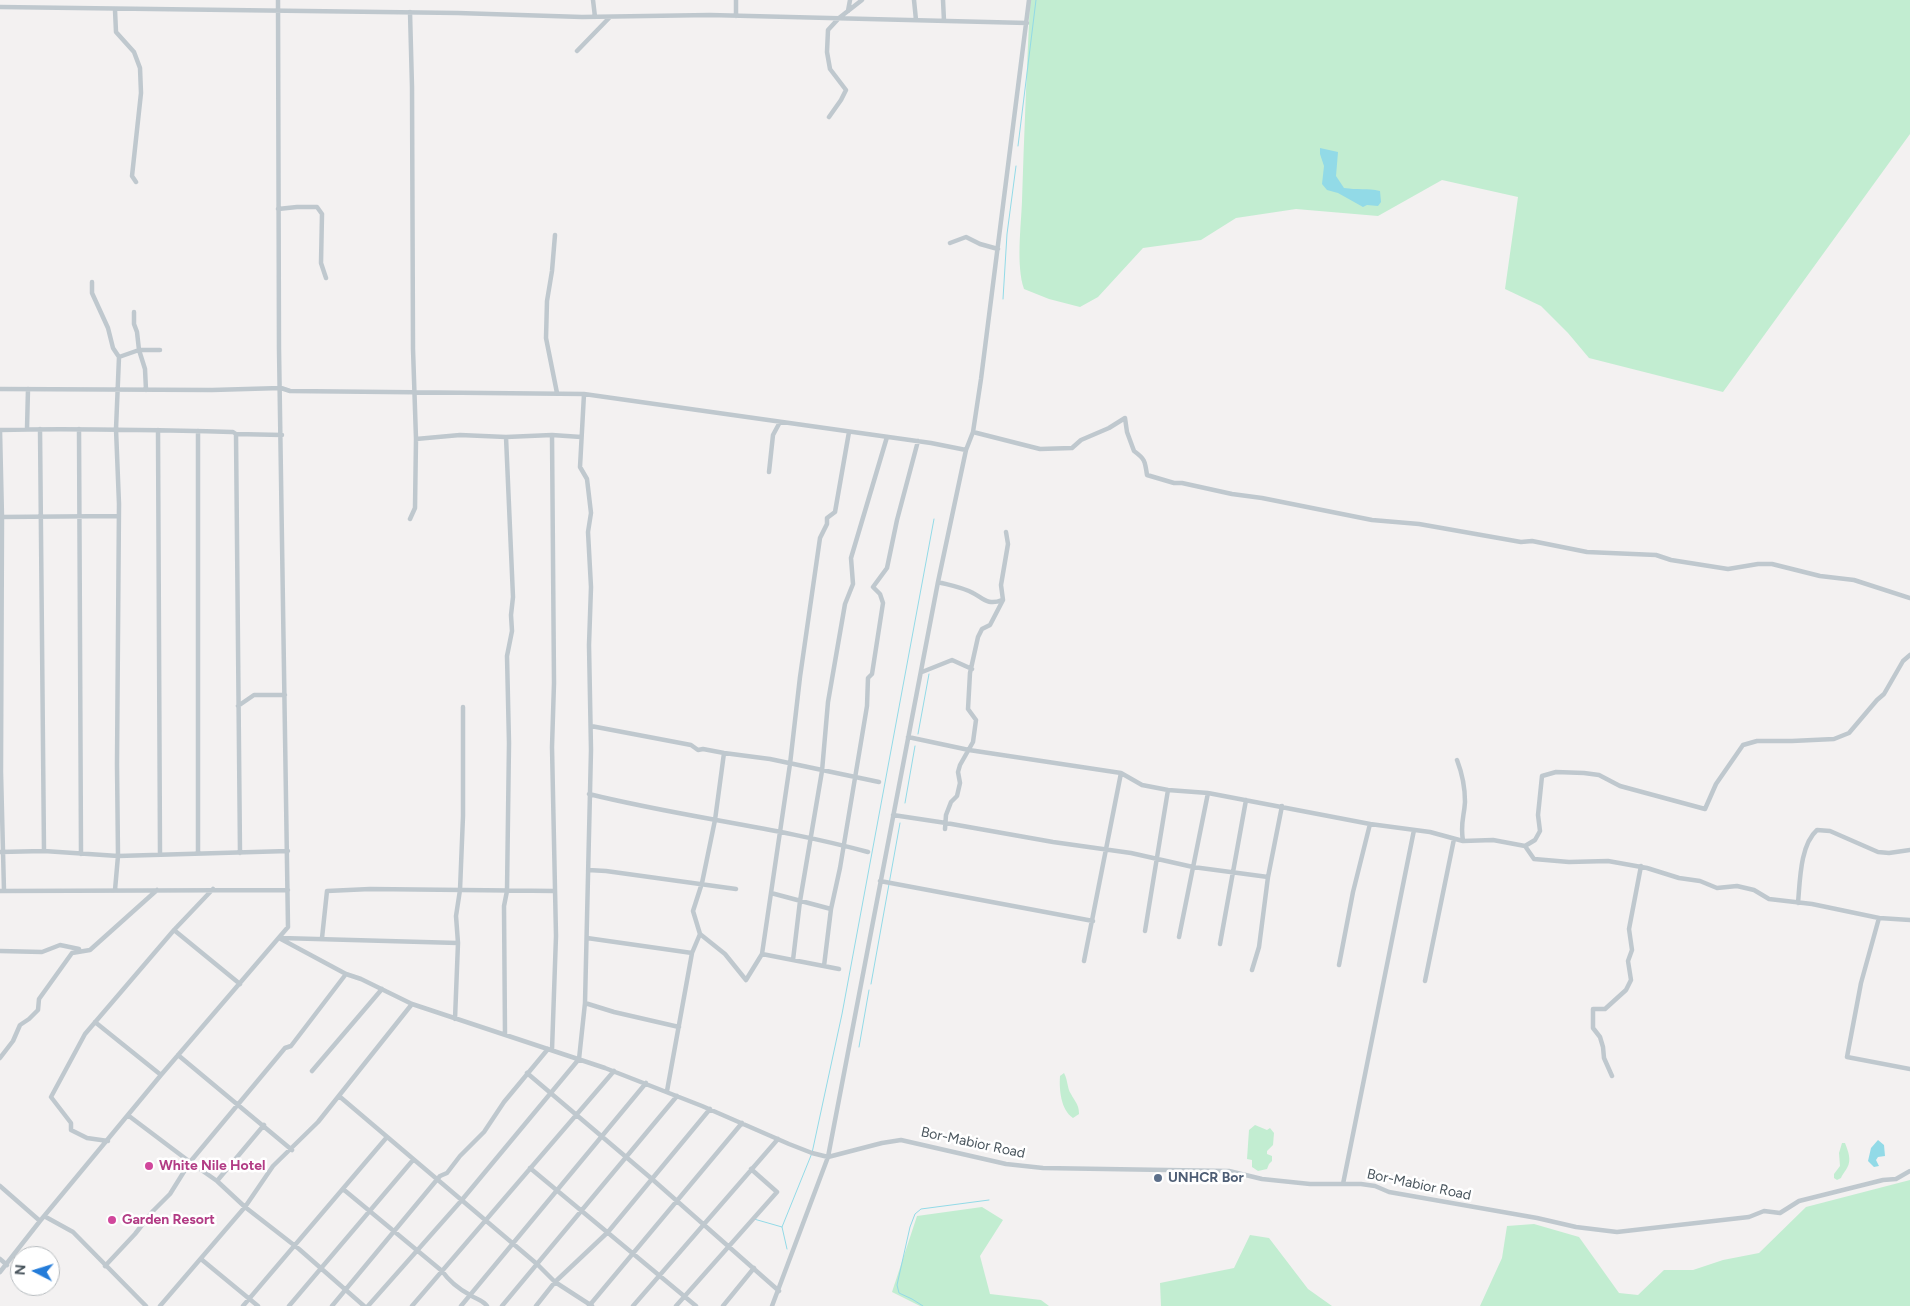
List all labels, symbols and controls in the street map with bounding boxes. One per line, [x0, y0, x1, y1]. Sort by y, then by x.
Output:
street label: Bor-Mabior Road [919, 1124, 1027, 1162]
place label: White Nile Hotel [159, 1158, 265, 1174]
marker: White Nile Hotel [143, 1160, 155, 1172]
street label: Bor-Mabior Road [1365, 1166, 1473, 1204]
place label: UNHCR Bor [1168, 1170, 1244, 1186]
marker: UNHCR Bor [1152, 1172, 1164, 1184]
place label: Garden Resort [122, 1212, 215, 1228]
marker: Garden Resort [106, 1214, 118, 1226]
north arrow [10, 1246, 60, 1296]
text: N [12, 1264, 29, 1276]

